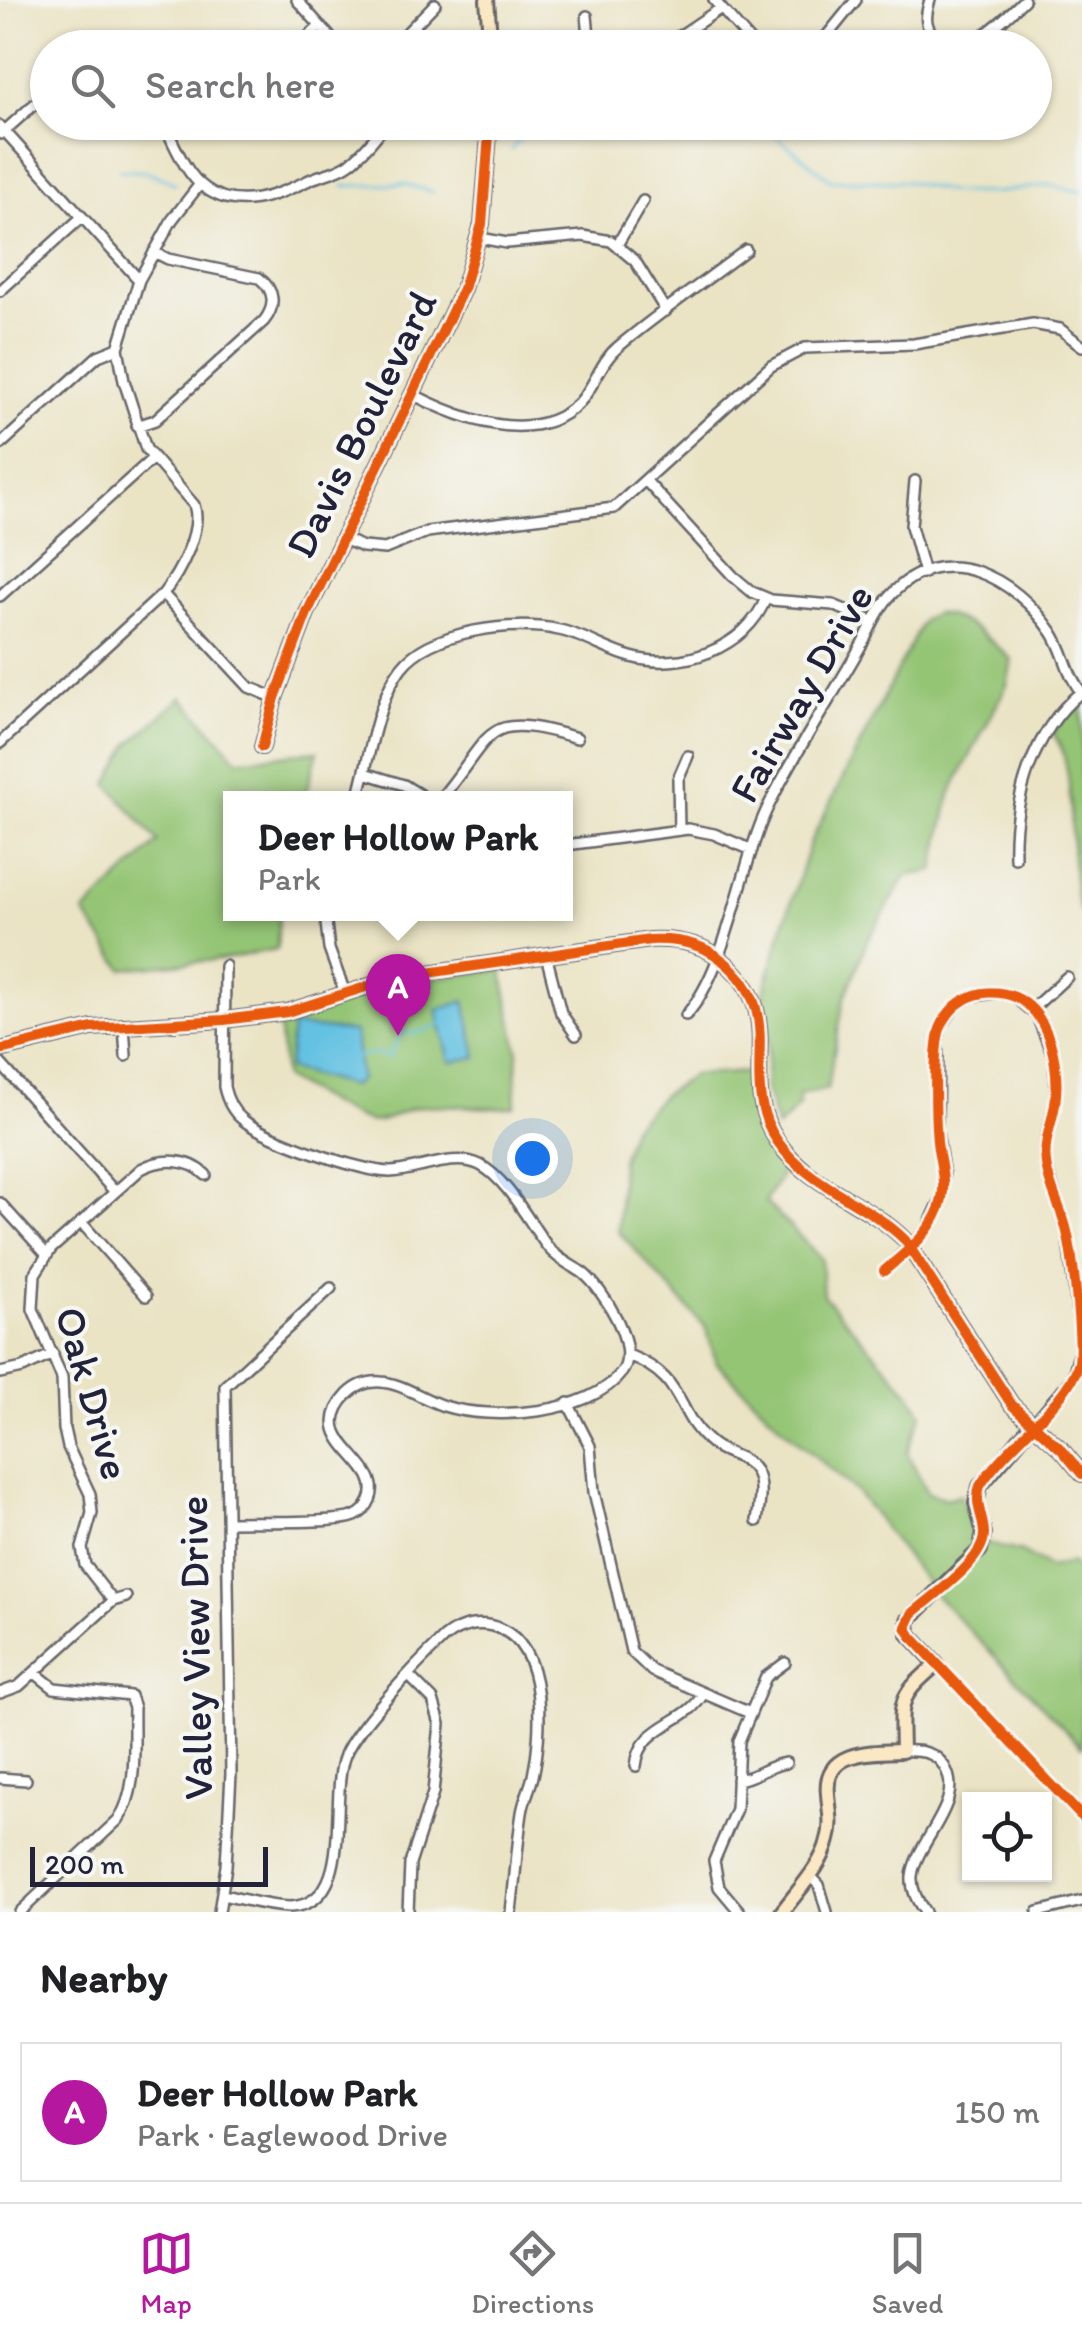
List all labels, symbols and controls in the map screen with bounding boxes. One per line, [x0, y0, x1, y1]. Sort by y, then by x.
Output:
search box [30, 30, 1052, 140]
icon: search [65, 58, 120, 113]
text: Search here [145, 62, 336, 108]
street label: Davis Boulevard [274, 282, 448, 566]
street label: Fairway Drive [718, 575, 884, 811]
popup [223, 791, 573, 921]
text: Deer Hollow Park [258, 814, 538, 860]
text: Park [258, 860, 321, 898]
pin: A [366, 954, 430, 1036]
your location [507, 1133, 558, 1184]
street label: Oak Drive [44, 1301, 142, 1485]
street label: Valley View Drive [167, 1495, 223, 1801]
map controls [962, 1792, 1052, 1882]
button: locate [962, 1792, 1052, 1882]
scale bar [30, 1842, 268, 1886]
text: 200 m [45, 1847, 124, 1881]
text: Nearby [40, 1952, 167, 2003]
text: Deer Hollow Park [137, 2070, 417, 2116]
text: A [64, 2093, 85, 2131]
text: 150 m [955, 2093, 1040, 2131]
text: Park · Eaglewood Drive [137, 2116, 448, 2154]
tab: Map [139, 2226, 194, 2320]
tab: Directions [471, 2226, 594, 2320]
tab: Saved [872, 2226, 943, 2320]

